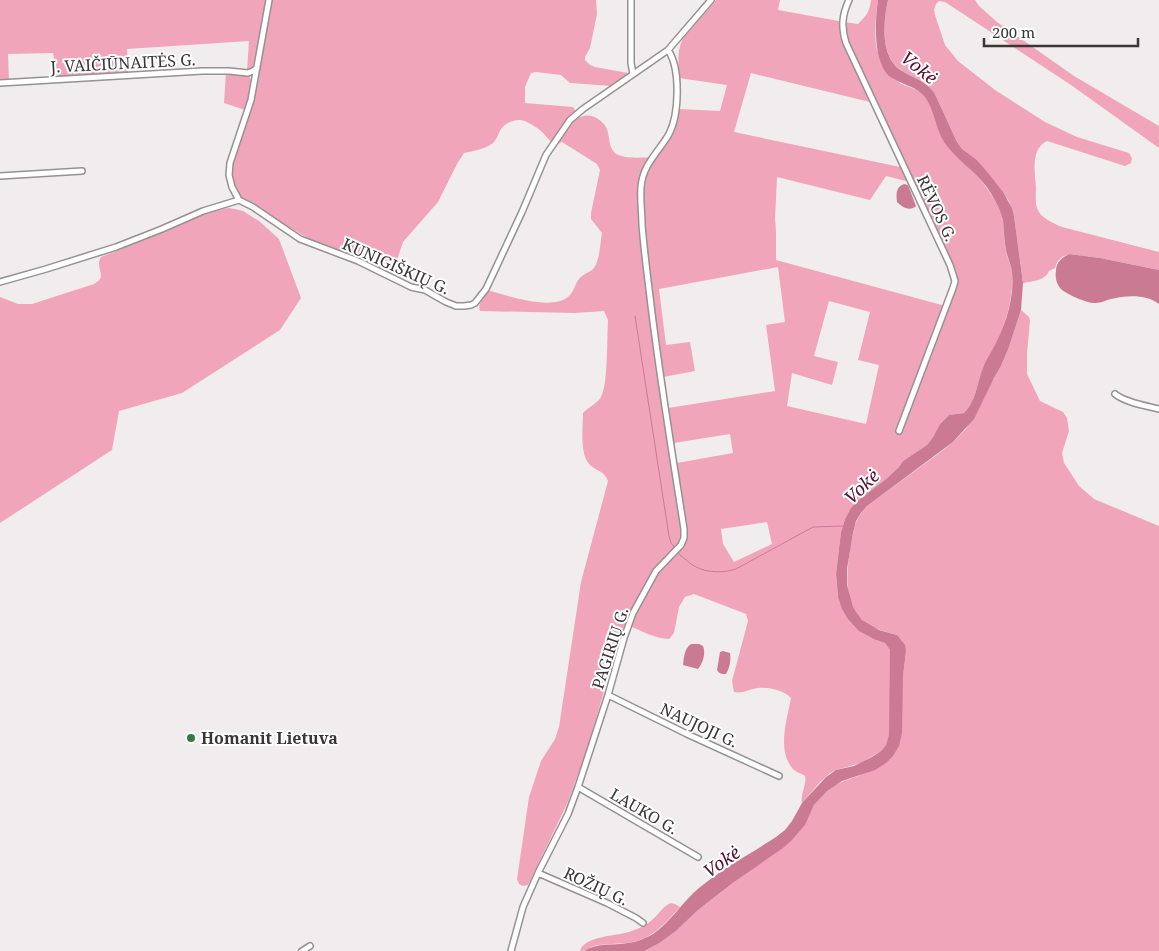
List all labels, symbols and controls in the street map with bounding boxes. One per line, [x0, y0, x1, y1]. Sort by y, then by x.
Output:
scale bar [984, 15, 1138, 47]
text: 200 m [992, 22, 1035, 42]
water label: Vokė [896, 45, 943, 89]
street label: J. VAIČIŪNAITĖS G. [49, 48, 196, 78]
street label: RĖVOS G. [912, 171, 962, 245]
street label: KUNIGIŠKIŲ G. [339, 233, 453, 299]
water label: Vokė [839, 464, 884, 509]
street label: PAGIRIŲ G. [586, 604, 634, 692]
street label: NAUJOJI G. [657, 697, 741, 753]
place label: Homanit Lietuva [201, 727, 338, 749]
marker: Homanit Lietuva [185, 732, 197, 744]
street label: LAUKO G. [606, 783, 682, 839]
water label: Vokė [698, 840, 745, 883]
street label: ROŽIŲ G. [560, 862, 632, 910]

